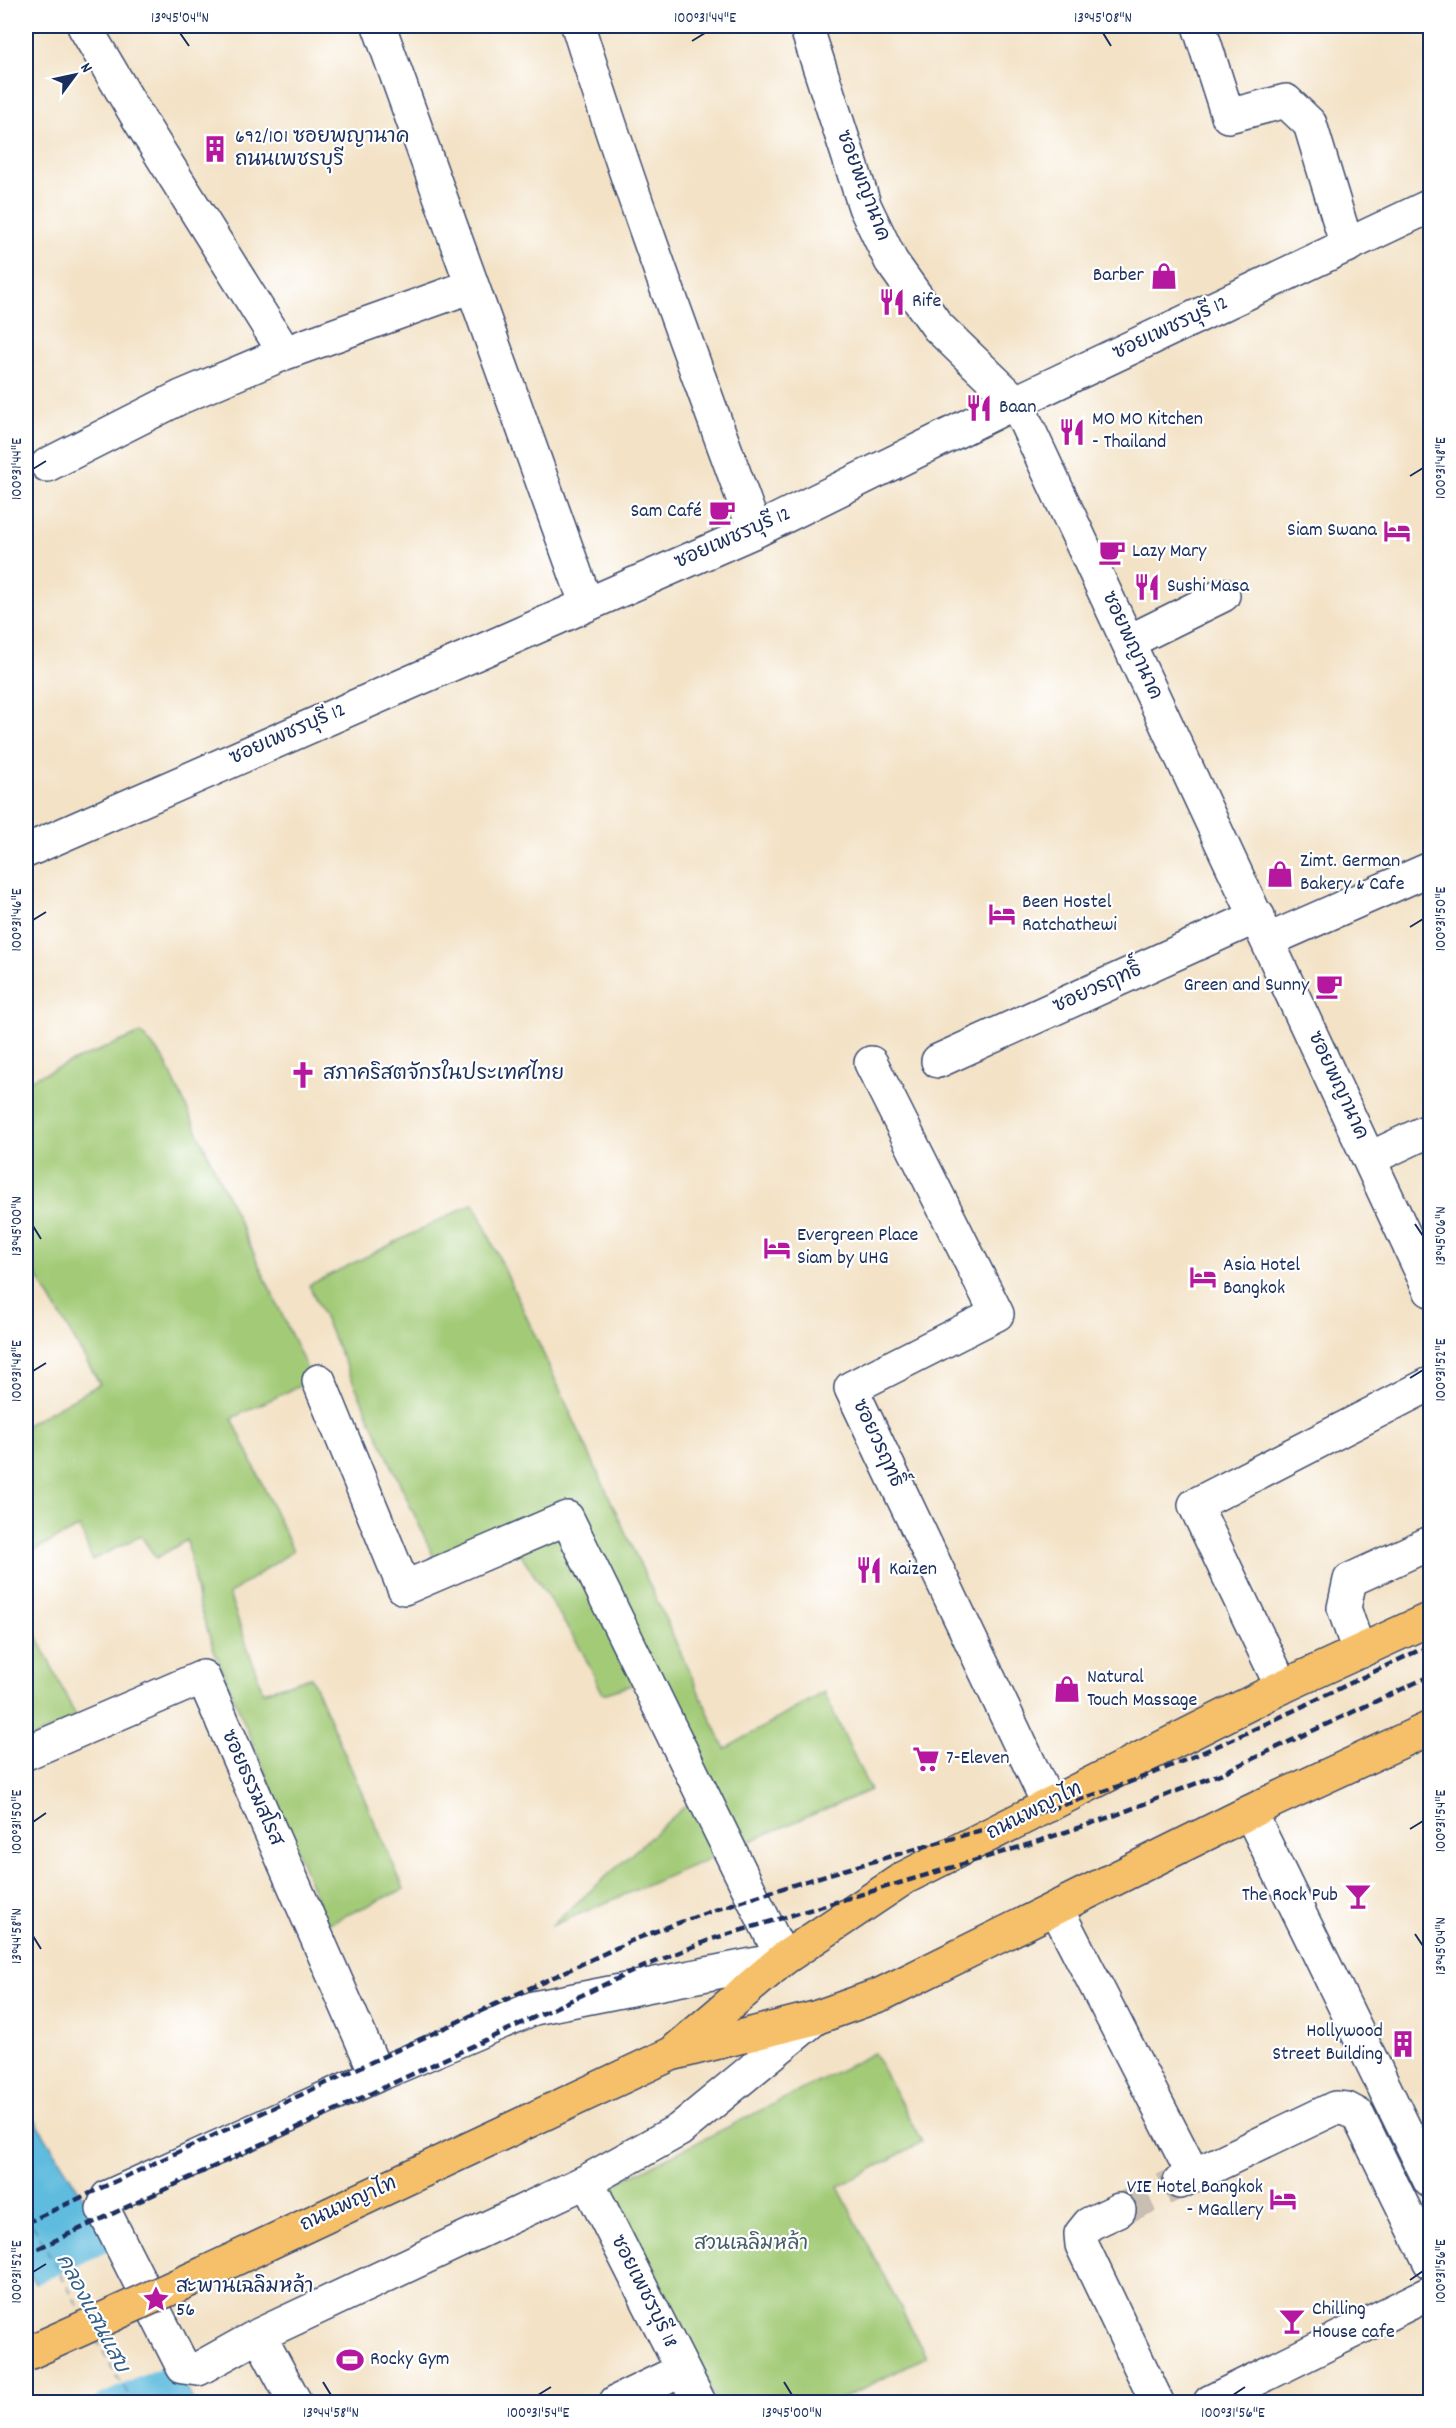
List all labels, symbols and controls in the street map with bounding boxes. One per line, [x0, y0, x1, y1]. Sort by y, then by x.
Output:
text: 13°45'04"N [151, 8, 209, 30]
text: 100°31'44"E [674, 8, 736, 30]
text: 13°45'08"N [1074, 8, 1132, 30]
north arrow [45, 45, 105, 105]
text: N [74, 59, 97, 78]
place label: 692/101 ซอยพญานาค ถนนเพชรบุรี [235, 124, 409, 175]
street label: ซอยพญานาค [828, 127, 896, 245]
building icon: 692/101 ซอยพญานาค ถนนเพชรบุรี [200, 134, 230, 164]
shop icon: Barber [1149, 261, 1179, 291]
place label: Barber [1093, 262, 1145, 290]
restaurant icon: Rife [877, 287, 907, 317]
place label: Rife [912, 288, 941, 316]
street label: ซอยเพชรบุรี 12 [1108, 289, 1233, 368]
restaurant icon: Baan [964, 393, 994, 423]
place label: Baan [999, 394, 1036, 422]
place label: MO MO Kitchen - Thailand [1092, 406, 1203, 457]
restaurant icon: MO MO Kitchen - Thailand [1057, 417, 1087, 447]
text: 100°31'48"E [1431, 437, 1453, 499]
text: 100°31'44"E [7, 438, 29, 500]
cafe icon: Sam Café [707, 497, 737, 527]
place label: Sam Café [631, 498, 702, 526]
street label: ซอยเพชรบุรี 12 [670, 500, 795, 577]
hotel icon: Siam Swana [1382, 516, 1412, 546]
place label: Siam Swana [1287, 517, 1378, 545]
cafe icon: Lazy Mary [1097, 537, 1127, 567]
place label: Lazy Mary [1132, 538, 1207, 566]
restaurant icon: Sushi Masa [1132, 572, 1162, 602]
place label: Sushi Masa [1167, 573, 1250, 601]
street label: ซอยพญานาค [1094, 587, 1168, 705]
street label: ซอยเพชรบุรี 12 [225, 696, 350, 773]
place label: Zimt. German Bakery & Cafe [1300, 848, 1405, 899]
shop icon: Zimt. German Bakery & Cafe [1265, 859, 1295, 889]
text: 100°31'50"E [1431, 887, 1453, 951]
text: 100°31'46"E [7, 888, 29, 952]
place label: Been Hostel Ratchathewi [1022, 889, 1117, 940]
hotel icon: Been Hostel Ratchathewi [987, 899, 1017, 929]
street label: ซอยวรฤทธิ์ [1046, 950, 1147, 1021]
cafe icon: Green and Sunny [1314, 971, 1344, 1001]
place label: Green and Sunny [1183, 972, 1310, 1000]
street label: ซอยพญานาค [1300, 1027, 1374, 1145]
place label: สภาคริสตจักรในประเทศไทย [323, 1059, 564, 1089]
church icon: สภาคริสตจักรในประเทศไทย [288, 1060, 318, 1090]
text: 13°45'00"N [7, 1196, 29, 1256]
text: 13°45'06"N [1431, 1206, 1453, 1266]
place label: Evergreen Place Siam by UHG [797, 1222, 918, 1273]
hotel icon: Evergreen Place Siam by UHG [762, 1233, 792, 1263]
place label: Asia Hotel Bangkok [1223, 1252, 1300, 1303]
hotel icon: Asia Hotel Bangkok [1188, 1262, 1218, 1292]
text: 100°31'52"E [1431, 1338, 1453, 1402]
text: 100°31'48"E [7, 1340, 29, 1402]
street label: ซอยวรฤทธิ์ [844, 1392, 916, 1493]
restaurant icon: Kaizen [854, 1555, 884, 1585]
place label: Kaizen [889, 1556, 937, 1584]
place label: Natural Touch Massage [1087, 1664, 1198, 1715]
shop icon: Natural Touch Massage [1052, 1674, 1082, 1704]
street label: ซอยธรรมสโรส [213, 1725, 292, 1852]
supermarket icon: 7-Eleven [911, 1744, 941, 1774]
place label: 7-Eleven [946, 1745, 1010, 1773]
street label: ถนนพญาไท [981, 1774, 1088, 1848]
text: 100°31'54"E [1431, 1789, 1453, 1852]
text: 100°31'50"E [7, 1790, 29, 1854]
bar icon: The Rock Pub [1343, 1881, 1373, 1911]
place label: The Rock Pub [1242, 1882, 1338, 1910]
text: 13°44'58"N [7, 1908, 29, 1964]
text: 13°45'04"N [1431, 1917, 1453, 1975]
place label: Hollywood Street Building [1272, 2018, 1383, 2069]
building icon: Hollywood Street Building [1388, 2029, 1418, 2059]
street label: ถนนพญาไท [295, 2168, 402, 2240]
place label: VIE Hotel Bangkok - MGallery [1127, 2174, 1264, 2225]
hotel icon: VIE Hotel Bangkok - MGallery [1268, 2184, 1298, 2214]
park label: สวนเฉลิมหล้า [694, 2229, 808, 2259]
street label: ซอยเพชรบุรี 18 [602, 2230, 684, 2353]
text: 100°31'56"E [1431, 2239, 1453, 2303]
text: 100°31'52"E [7, 2240, 29, 2304]
water label: คลองแสนแสบ [47, 2249, 136, 2380]
place label: สะพานเฉลิมหล้า 56 [176, 2272, 313, 2325]
place icon: สะพานเฉลิมหล้า 56 [141, 2284, 171, 2314]
place label: Chilling House cafe [1312, 2296, 1395, 2347]
bar icon: Chilling House cafe [1277, 2306, 1307, 2336]
sports icon: Rocky Gym [335, 2345, 365, 2375]
place label: Rocky Gym [370, 2346, 450, 2374]
text: 13°44'58"N [303, 2403, 359, 2425]
text: 100°31'54"E [507, 2403, 570, 2425]
text: 13°45'00"N [762, 2403, 822, 2425]
text: 100°31'56"E [1201, 2403, 1265, 2425]

